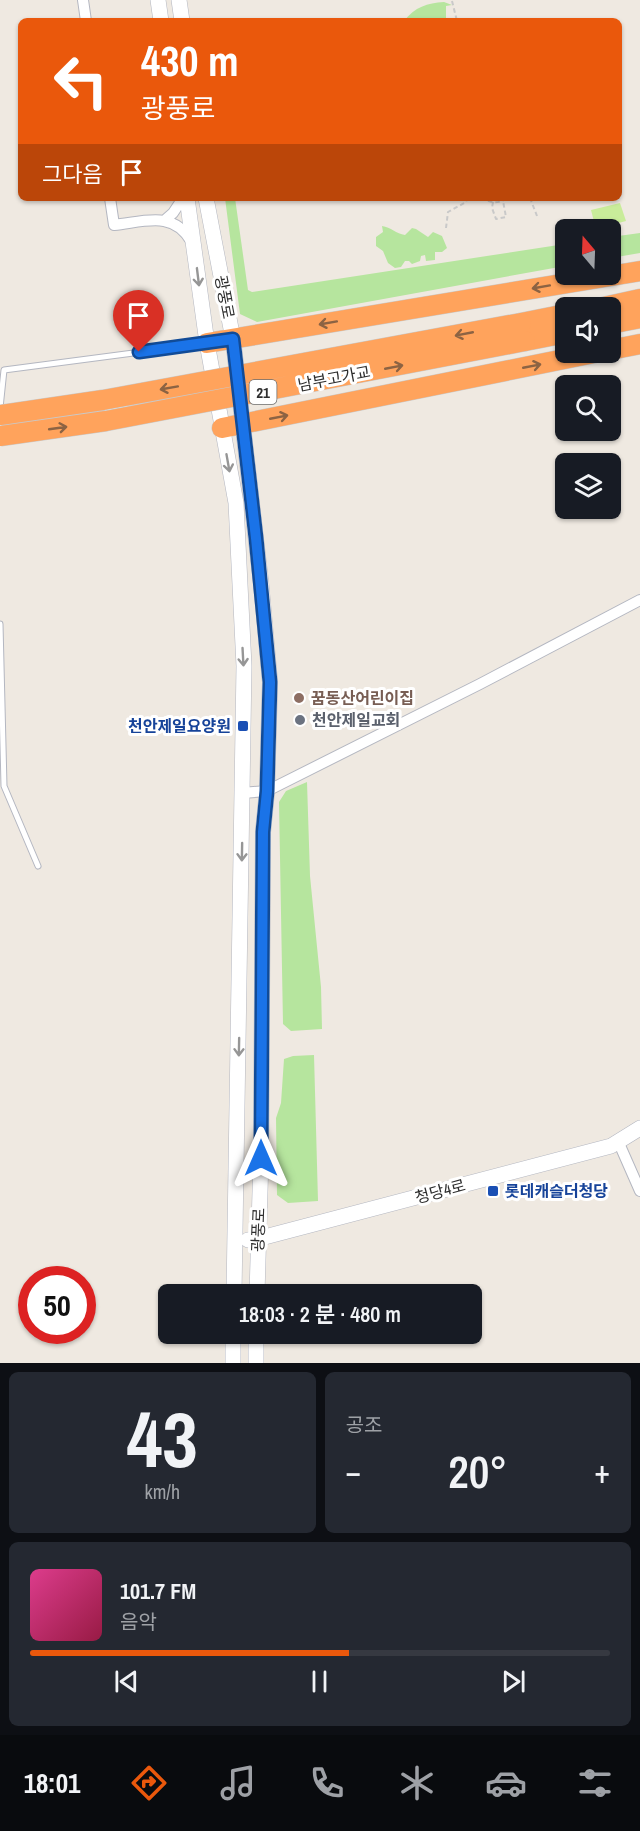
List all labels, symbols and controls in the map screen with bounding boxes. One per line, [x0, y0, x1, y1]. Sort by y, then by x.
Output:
text: 430 m [141, 33, 239, 89]
icon: left [42, 42, 120, 120]
text: 광풍로 [141, 90, 216, 126]
icon: arrive [115, 156, 148, 189]
text: 그다음 [42, 159, 103, 189]
north arrow [555, 219, 621, 285]
map controls [555, 219, 621, 519]
one-way arrow [193, 266, 204, 286]
street label: 광풍로 [210, 273, 240, 321]
one-way arrow [532, 282, 551, 293]
pin [113, 290, 164, 352]
button: sound [555, 297, 621, 363]
icon: arrive [122, 299, 155, 332]
one-way arrow [319, 318, 338, 329]
one-way arrow [455, 329, 474, 340]
street label: 남부고가교 [296, 360, 372, 396]
one-way arrow [522, 360, 541, 371]
one-way arrow [384, 361, 404, 372]
button: search [555, 375, 621, 441]
road number: 21 [250, 380, 276, 404]
one-way arrow [160, 383, 179, 394]
one-way arrow [269, 411, 288, 422]
one-way arrow [48, 422, 67, 433]
one-way arrow [223, 452, 234, 472]
button: layers [555, 453, 621, 519]
one-way arrow [238, 646, 249, 666]
place label: 꿈동산어린이집 [311, 687, 414, 709]
marker: 꿈동산어린이집 [292, 691, 306, 705]
place label: 천안제일교회 [312, 709, 400, 731]
marker: 천안제일교회 [293, 713, 307, 727]
place label: 천안제일요양원 [128, 715, 231, 737]
marker: 천안제일요양원 [236, 719, 250, 733]
one-way arrow [236, 841, 247, 861]
one-way arrow [233, 1036, 245, 1056]
position arrow [229, 1126, 293, 1190]
street label: 청당4로 [412, 1174, 468, 1208]
place label: 롯데캐슬더청당 [505, 1180, 608, 1202]
marker: 롯데캐슬더청당 [486, 1184, 500, 1198]
street label: 광풍로 [246, 1207, 270, 1252]
speed limit sign: 50 [18, 1266, 96, 1344]
text: 18:03 · 2 분 · 480 m [239, 1299, 401, 1329]
text: 43 [127, 1386, 198, 1491]
text: 공조 [346, 1411, 382, 1438]
text: 20° [448, 1441, 507, 1502]
text: − [346, 1449, 361, 1493]
text: + [594, 1449, 610, 1493]
text: km/h [144, 1478, 180, 1505]
text: 101.7 FM [120, 1576, 196, 1606]
text: 음악 [120, 1608, 157, 1635]
icon: previous [110, 1665, 143, 1698]
icon: pause [303, 1665, 336, 1698]
icon: next [497, 1665, 530, 1698]
icon: directions [128, 1762, 170, 1804]
icon: music [217, 1762, 259, 1804]
icon: phone [306, 1762, 348, 1804]
icon: climate [396, 1762, 438, 1804]
icon: car [485, 1762, 527, 1804]
icon: filters [574, 1762, 616, 1804]
text: 18:01 [24, 1765, 80, 1801]

